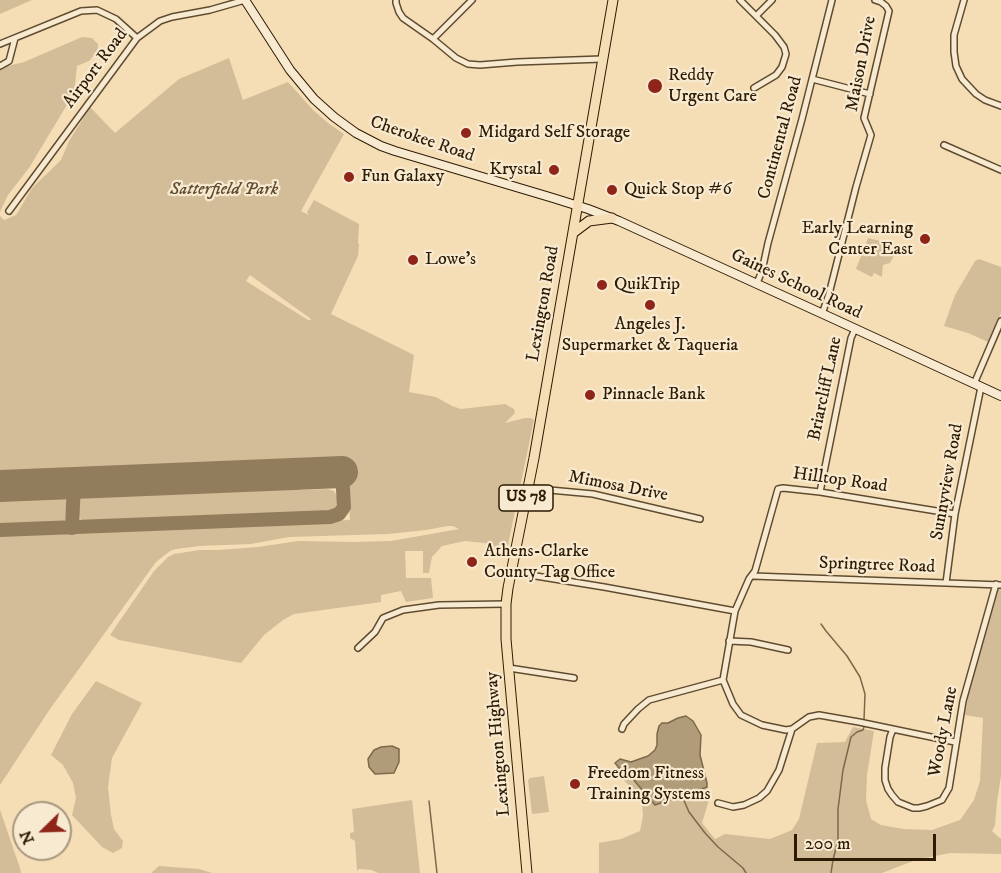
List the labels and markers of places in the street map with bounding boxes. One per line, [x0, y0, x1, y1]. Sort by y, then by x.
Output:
place label: Reddy Urgent Care [668, 65, 757, 107]
marker: Reddy Urgent Care [646, 77, 664, 95]
place label: Midgard Self Storage [478, 122, 630, 144]
marker: Midgard Self Storage [459, 126, 473, 140]
place label: Krystal [489, 159, 542, 181]
marker: Krystal [547, 163, 561, 177]
place label: Fun Galaxy [361, 166, 444, 188]
marker: Fun Galaxy [342, 170, 356, 184]
place label: Quick Stop #6 [624, 179, 732, 201]
marker: Quick Stop #6 [605, 183, 619, 197]
place label: Early Learning Center East [801, 218, 913, 260]
marker: Early Learning Center East [918, 232, 932, 246]
place label: Lowe's [425, 249, 476, 271]
marker: Lowe's [406, 253, 420, 267]
place label: QuikTrip [614, 274, 680, 296]
marker: QuikTrip [595, 278, 609, 292]
marker: Angeles J. Supermarket & Taqueria [643, 298, 657, 312]
place label: Angeles J. Supermarket & Taqueria [562, 314, 738, 356]
place label: Pinnacle Bank [602, 384, 705, 406]
marker: Pinnacle Bank [583, 388, 597, 402]
place label: Athens-Clarke County Tag Office [484, 541, 615, 584]
marker: Athens-Clarke County Tag Office [465, 555, 479, 569]
place label: Freedom Fitness Training Systems [587, 763, 710, 806]
marker: Freedom Fitness Training Systems [568, 777, 582, 791]

